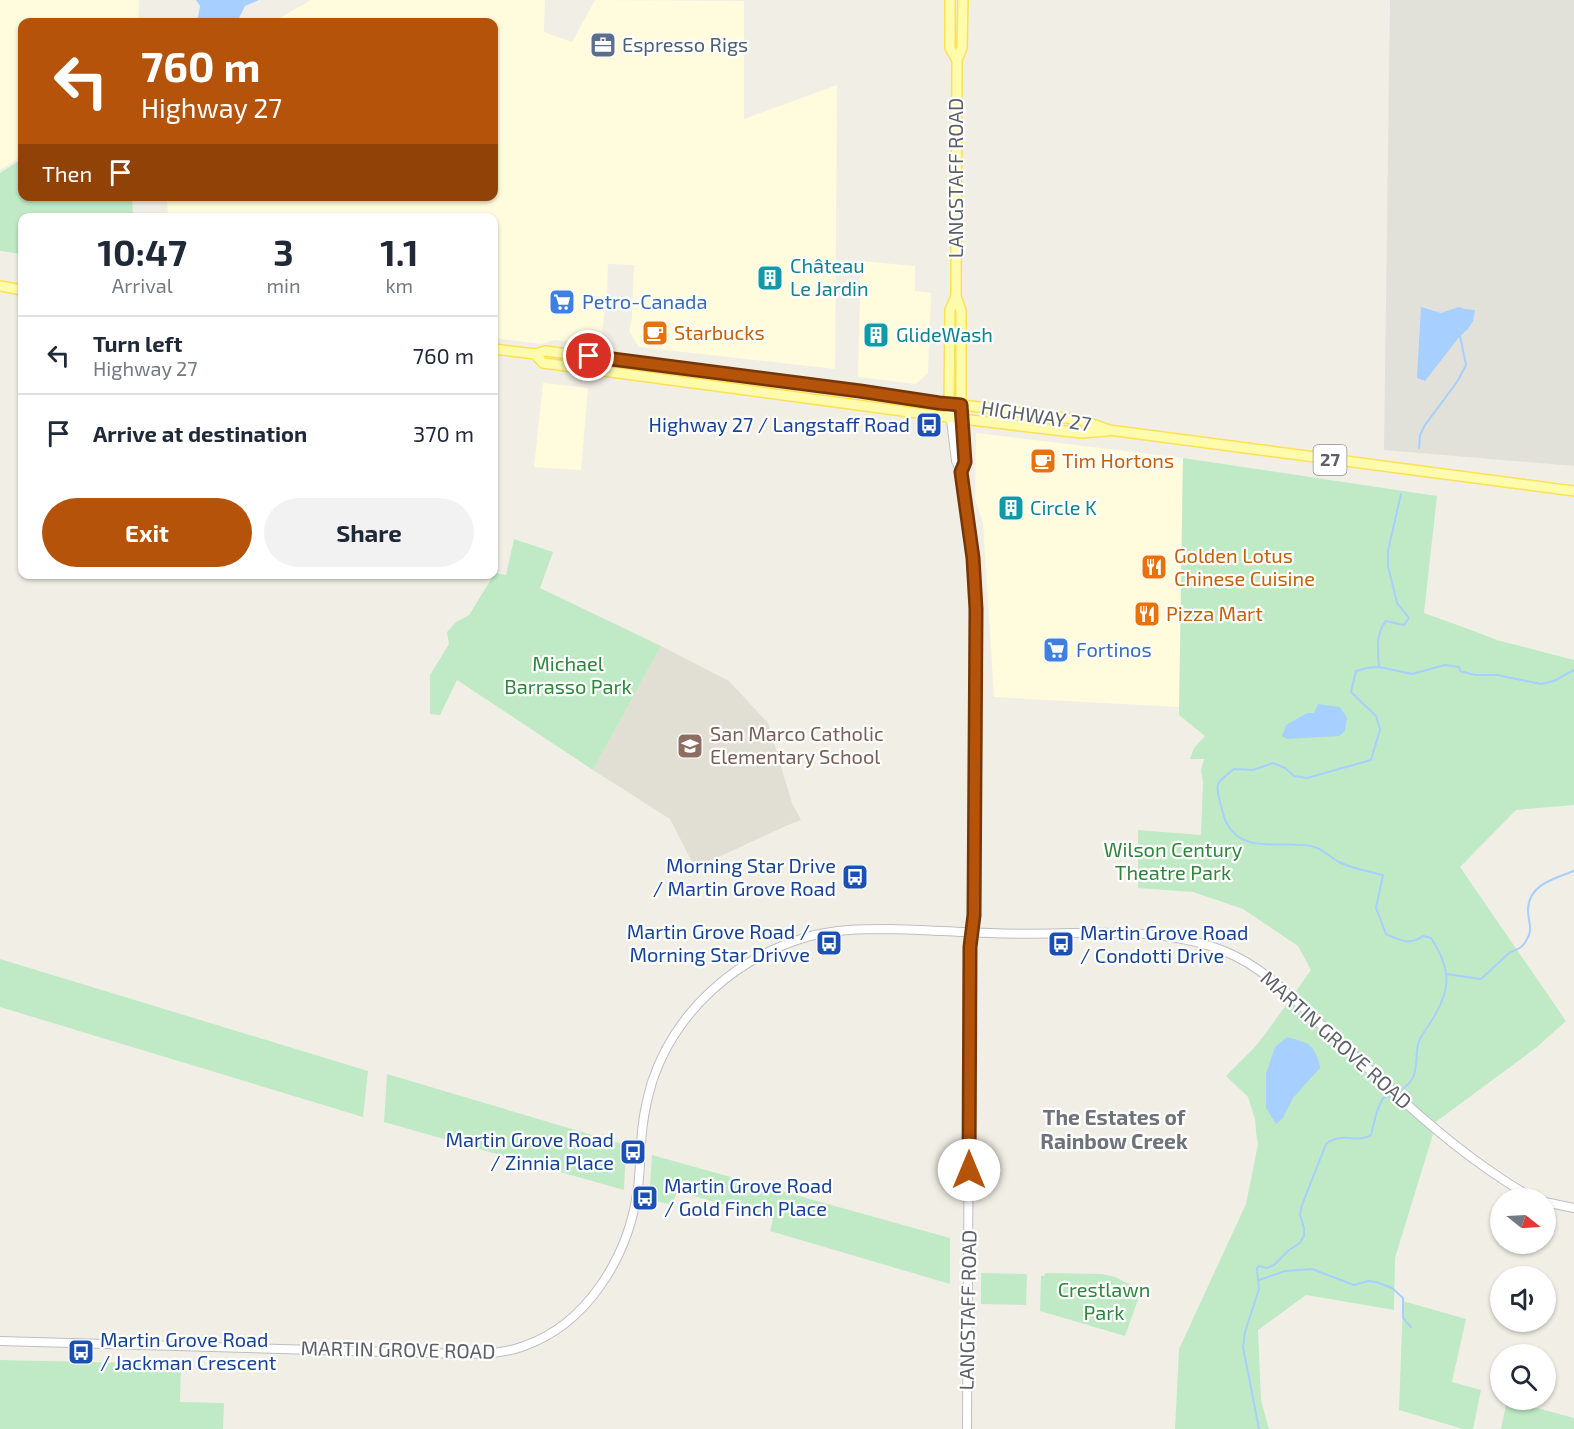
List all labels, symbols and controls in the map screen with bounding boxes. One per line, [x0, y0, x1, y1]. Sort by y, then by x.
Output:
office icon: Espresso Rigs [588, 30, 618, 60]
place label: Espresso Rigs [622, 32, 748, 56]
text: 760 m [141, 40, 261, 90]
icon: left [42, 42, 120, 120]
text: Highway 27 [141, 91, 282, 123]
street label: LANGSTAFF ROAD [943, 98, 967, 258]
icon: arrive [104, 156, 137, 189]
text: Then [42, 160, 92, 186]
text: 10:47 [98, 230, 187, 273]
text: 3 [273, 230, 294, 273]
text: 1.1 [380, 230, 418, 273]
place label: Château Le Jardin [790, 253, 869, 300]
building icon: Château Le Jardin [755, 263, 785, 293]
text: Arrival [112, 273, 173, 297]
text: min [267, 273, 301, 297]
text: km [385, 273, 413, 297]
supermarket icon: Petro-Canada [547, 287, 577, 317]
place label: Petro-Canada [582, 289, 708, 313]
cafe icon: Starbucks [640, 318, 670, 348]
place label: Starbucks [674, 320, 765, 344]
building icon: GlideWash [861, 320, 891, 350]
place label: GlideWash [896, 322, 993, 346]
text: Turn left [93, 330, 182, 356]
pin [563, 330, 614, 381]
icon: left [42, 339, 75, 372]
icon: arrive [572, 339, 605, 372]
text: 760 m [413, 342, 474, 368]
text: Highway 27 [93, 356, 198, 380]
street label: HIGHWAY 27 [979, 394, 1093, 436]
bus stop icon: Highway 27 / Langstaff Road [914, 410, 944, 440]
place label: Highway 27 / Langstaff Road [649, 412, 910, 436]
icon: arrive [42, 417, 75, 450]
text: Arrive at destination [93, 420, 307, 446]
text: 370 m [413, 420, 474, 446]
road number: 27 [1314, 445, 1346, 475]
cafe icon: Tim Hortons [1028, 446, 1058, 476]
place label: Tim Hortons [1062, 448, 1174, 472]
building icon: Circle K [996, 493, 1026, 523]
place label: Circle K [1030, 495, 1097, 519]
button: Exit [42, 498, 252, 567]
button: Share [264, 498, 474, 567]
place label: Golden Lotus Chinese Cuisine [1174, 543, 1315, 590]
restaurant icon: Golden Lotus Chinese Cuisine [1139, 552, 1169, 582]
restaurant icon: Pizza Mart [1132, 599, 1162, 629]
place label: Pizza Mart [1166, 601, 1263, 625]
supermarket icon: Fortinos [1041, 635, 1071, 665]
place label: Fortinos [1076, 637, 1152, 661]
park label: Michael Barrasso Park [504, 651, 632, 698]
place label: San Marco Catholic Elementary School [710, 721, 884, 768]
school or university icon: San Marco Catholic Elementary School [675, 731, 705, 761]
park label: Wilson Century Theatre Park [1104, 837, 1243, 884]
place label: Morning Star Drive / Martin Grove Road [653, 853, 836, 900]
bus stop icon: Morning Star Drive / Martin Grove Road [840, 862, 870, 892]
place label: Martin Grove Road / Morning Star Drivve [627, 919, 810, 966]
place label: Martin Grove Road / Condotti Drive [1080, 920, 1249, 967]
bus stop icon: Martin Grove Road / Morning Star Drivve [814, 928, 844, 958]
bus stop icon: Martin Grove Road / Condotti Drive [1046, 929, 1076, 959]
street label: MARTIN GROVE ROAD [1256, 965, 1417, 1113]
district label: The Estates of Rainbow Creek [1040, 1104, 1188, 1153]
place label: Martin Grove Road / Zinnia Place [446, 1127, 614, 1174]
bus stop icon: Martin Grove Road / Zinnia Place [618, 1137, 648, 1167]
position arrow [937, 1138, 1001, 1202]
place label: Martin Grove Road / Gold Finch Place [664, 1173, 833, 1220]
bus stop icon: Martin Grove Road / Gold Finch Place [630, 1183, 660, 1213]
north arrow [1490, 1188, 1556, 1254]
map controls [1490, 1188, 1556, 1410]
street label: LANGSTAFF ROAD [954, 1230, 980, 1390]
button: sound [1490, 1266, 1556, 1332]
park label: Crestlawn Park [1058, 1277, 1150, 1324]
place label: Martin Grove Road / Jackman Crescent [100, 1327, 277, 1374]
street label: MARTIN GROVE ROAD [300, 1335, 496, 1363]
bus stop icon: Martin Grove Road / Jackman Crescent [66, 1337, 96, 1367]
button: search [1490, 1344, 1556, 1410]

